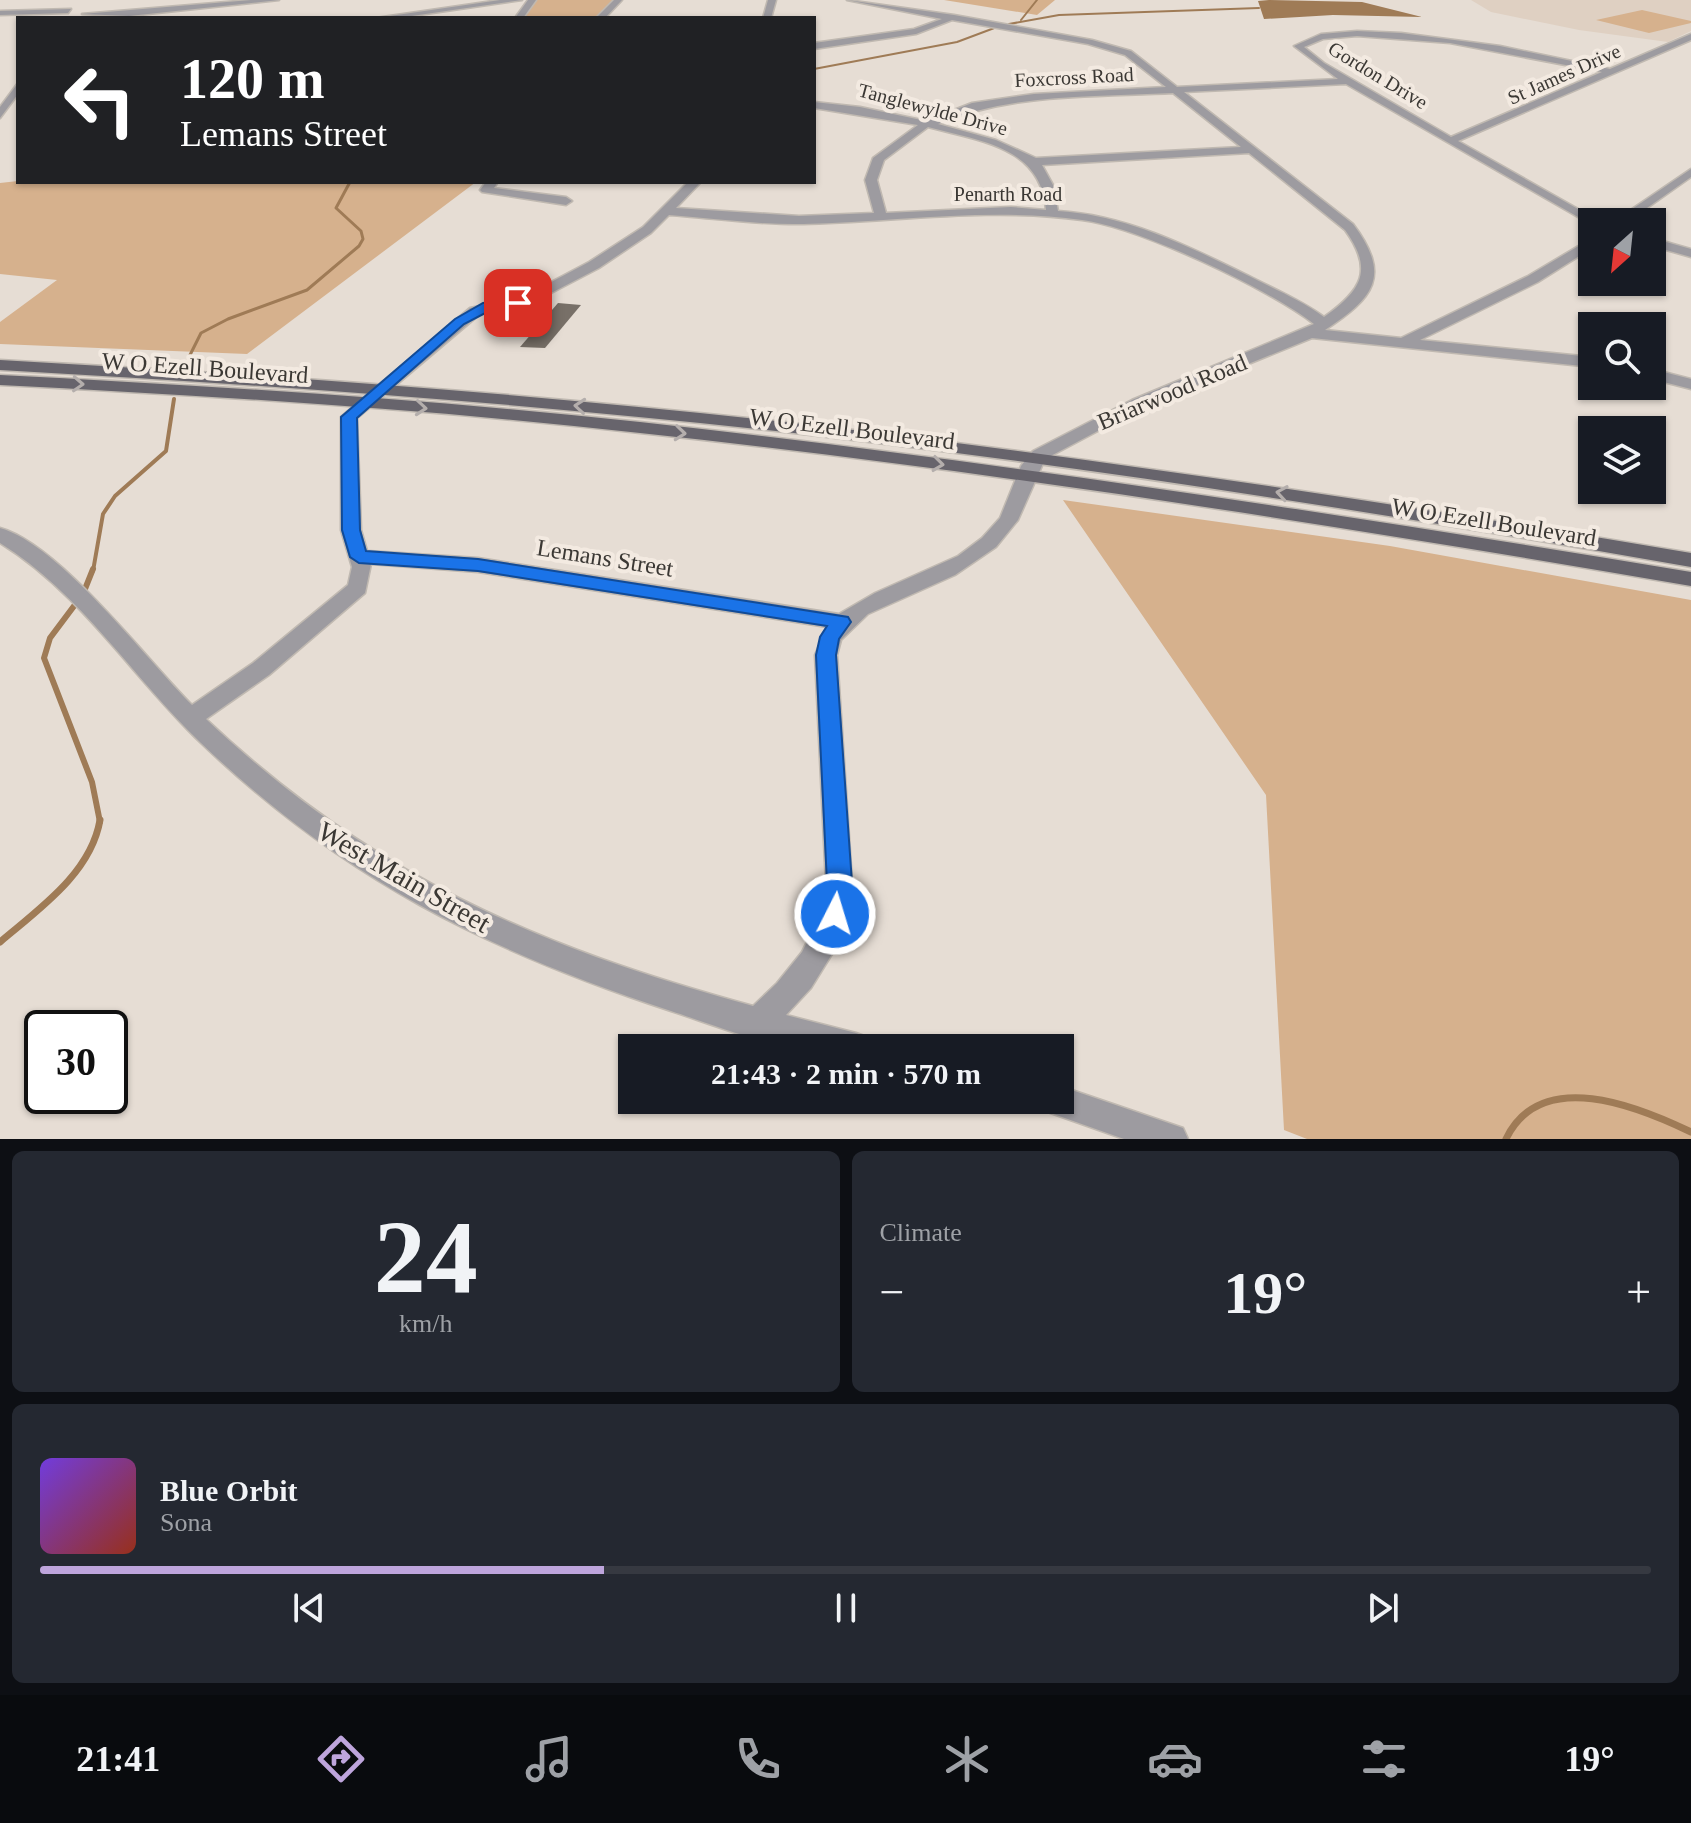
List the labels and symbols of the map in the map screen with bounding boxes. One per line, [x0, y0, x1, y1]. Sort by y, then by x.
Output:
street label: Gordon Drive [1324, 37, 1432, 113]
street label: St James Drive [1504, 39, 1624, 109]
street label: Foxcross Road [1014, 63, 1134, 91]
street label: Tanglewylde Drive [856, 79, 1010, 140]
street label: Penarth Road [954, 183, 1062, 205]
north arrow [1578, 208, 1666, 296]
pin [484, 269, 552, 337]
street label: W O Ezell Boulevard [101, 348, 309, 388]
street label: Briarwood Road [1094, 349, 1250, 435]
one-way arrow [72, 375, 85, 392]
one-way arrow [573, 398, 586, 415]
one-way arrow [415, 399, 428, 416]
street label: W O Ezell Boulevard [748, 403, 956, 455]
one-way arrow [674, 424, 687, 441]
one-way arrow [932, 455, 945, 472]
one-way arrow [1276, 486, 1289, 503]
street label: W O Ezell Boulevard [1390, 493, 1598, 551]
street label: Lemans Street [535, 534, 675, 582]
street label: West Main Street [312, 815, 496, 939]
position arrow [793, 872, 877, 956]
speed limit sign: 30 [24, 1010, 128, 1114]

